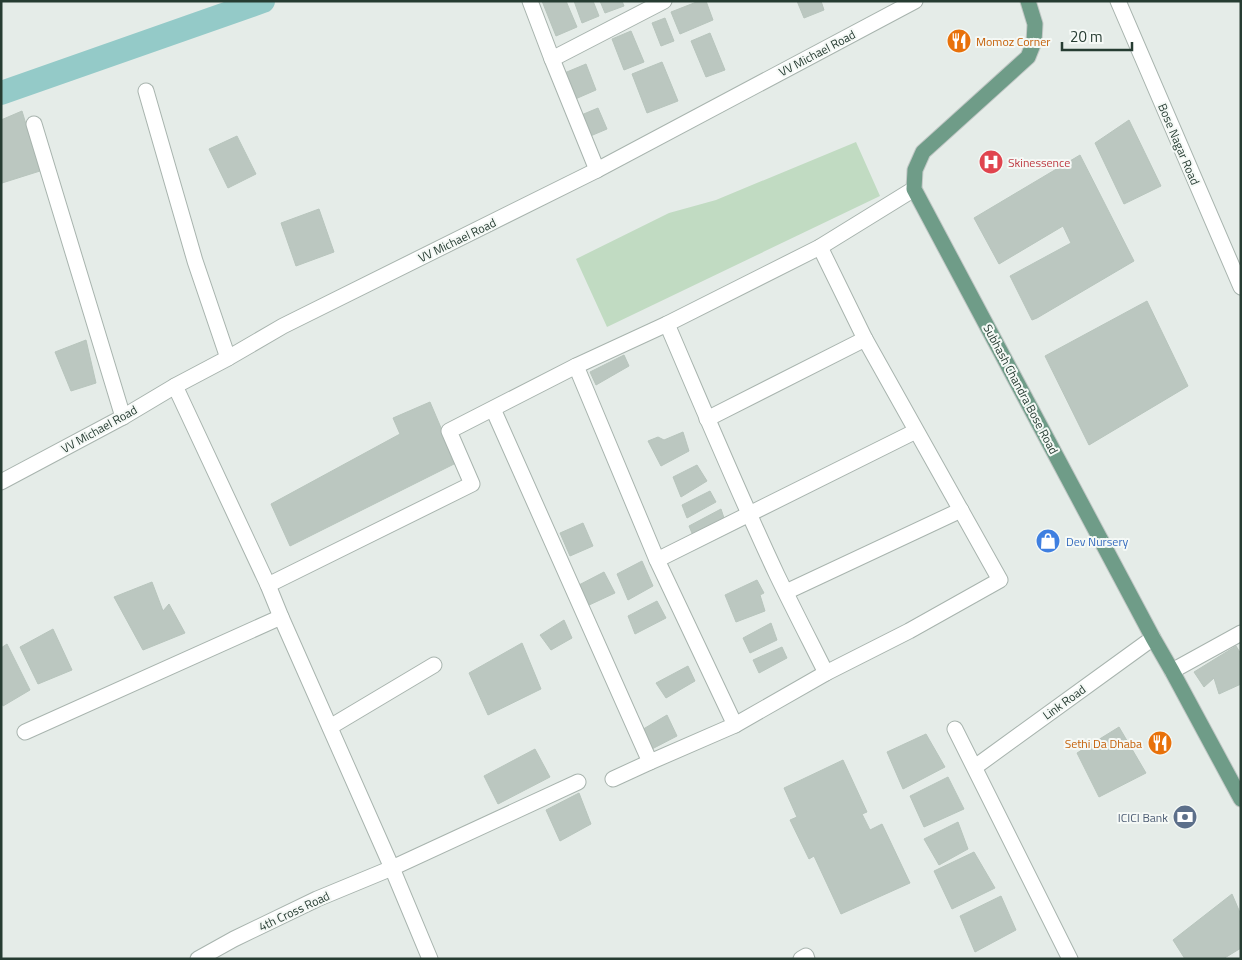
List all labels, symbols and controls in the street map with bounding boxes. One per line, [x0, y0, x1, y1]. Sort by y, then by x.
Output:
scale bar [1062, 20, 1132, 52]
street label: VV Michael Road [775, 25, 859, 81]
text: 20 m [1070, 25, 1103, 48]
restaurant icon: Momoz Corner [946, 28, 972, 54]
place label: Momoz Corner [976, 32, 1050, 51]
street label: Bose Nagar Road [1153, 100, 1205, 188]
hospital icon: Skinessence [978, 149, 1004, 175]
place label: Skinessence [1008, 153, 1070, 172]
street label: VV Michael Road [415, 213, 499, 267]
street label: Subhash Chandra Bose Road [979, 321, 1063, 457]
street label: VV Michael Road [57, 400, 141, 458]
shop icon: Dev Nursery [1035, 528, 1061, 554]
place label: Dev Nursery [1066, 532, 1129, 551]
street label: Link Road [1039, 680, 1089, 724]
restaurant icon: Sethi Da Dhaba [1147, 730, 1173, 756]
place label: Sethi Da Dhaba [1065, 734, 1142, 753]
bank icon: ICICI Bank [1172, 804, 1198, 830]
place label: ICICI Bank [1118, 808, 1168, 827]
street label: 4th Cross Road [255, 886, 333, 936]

